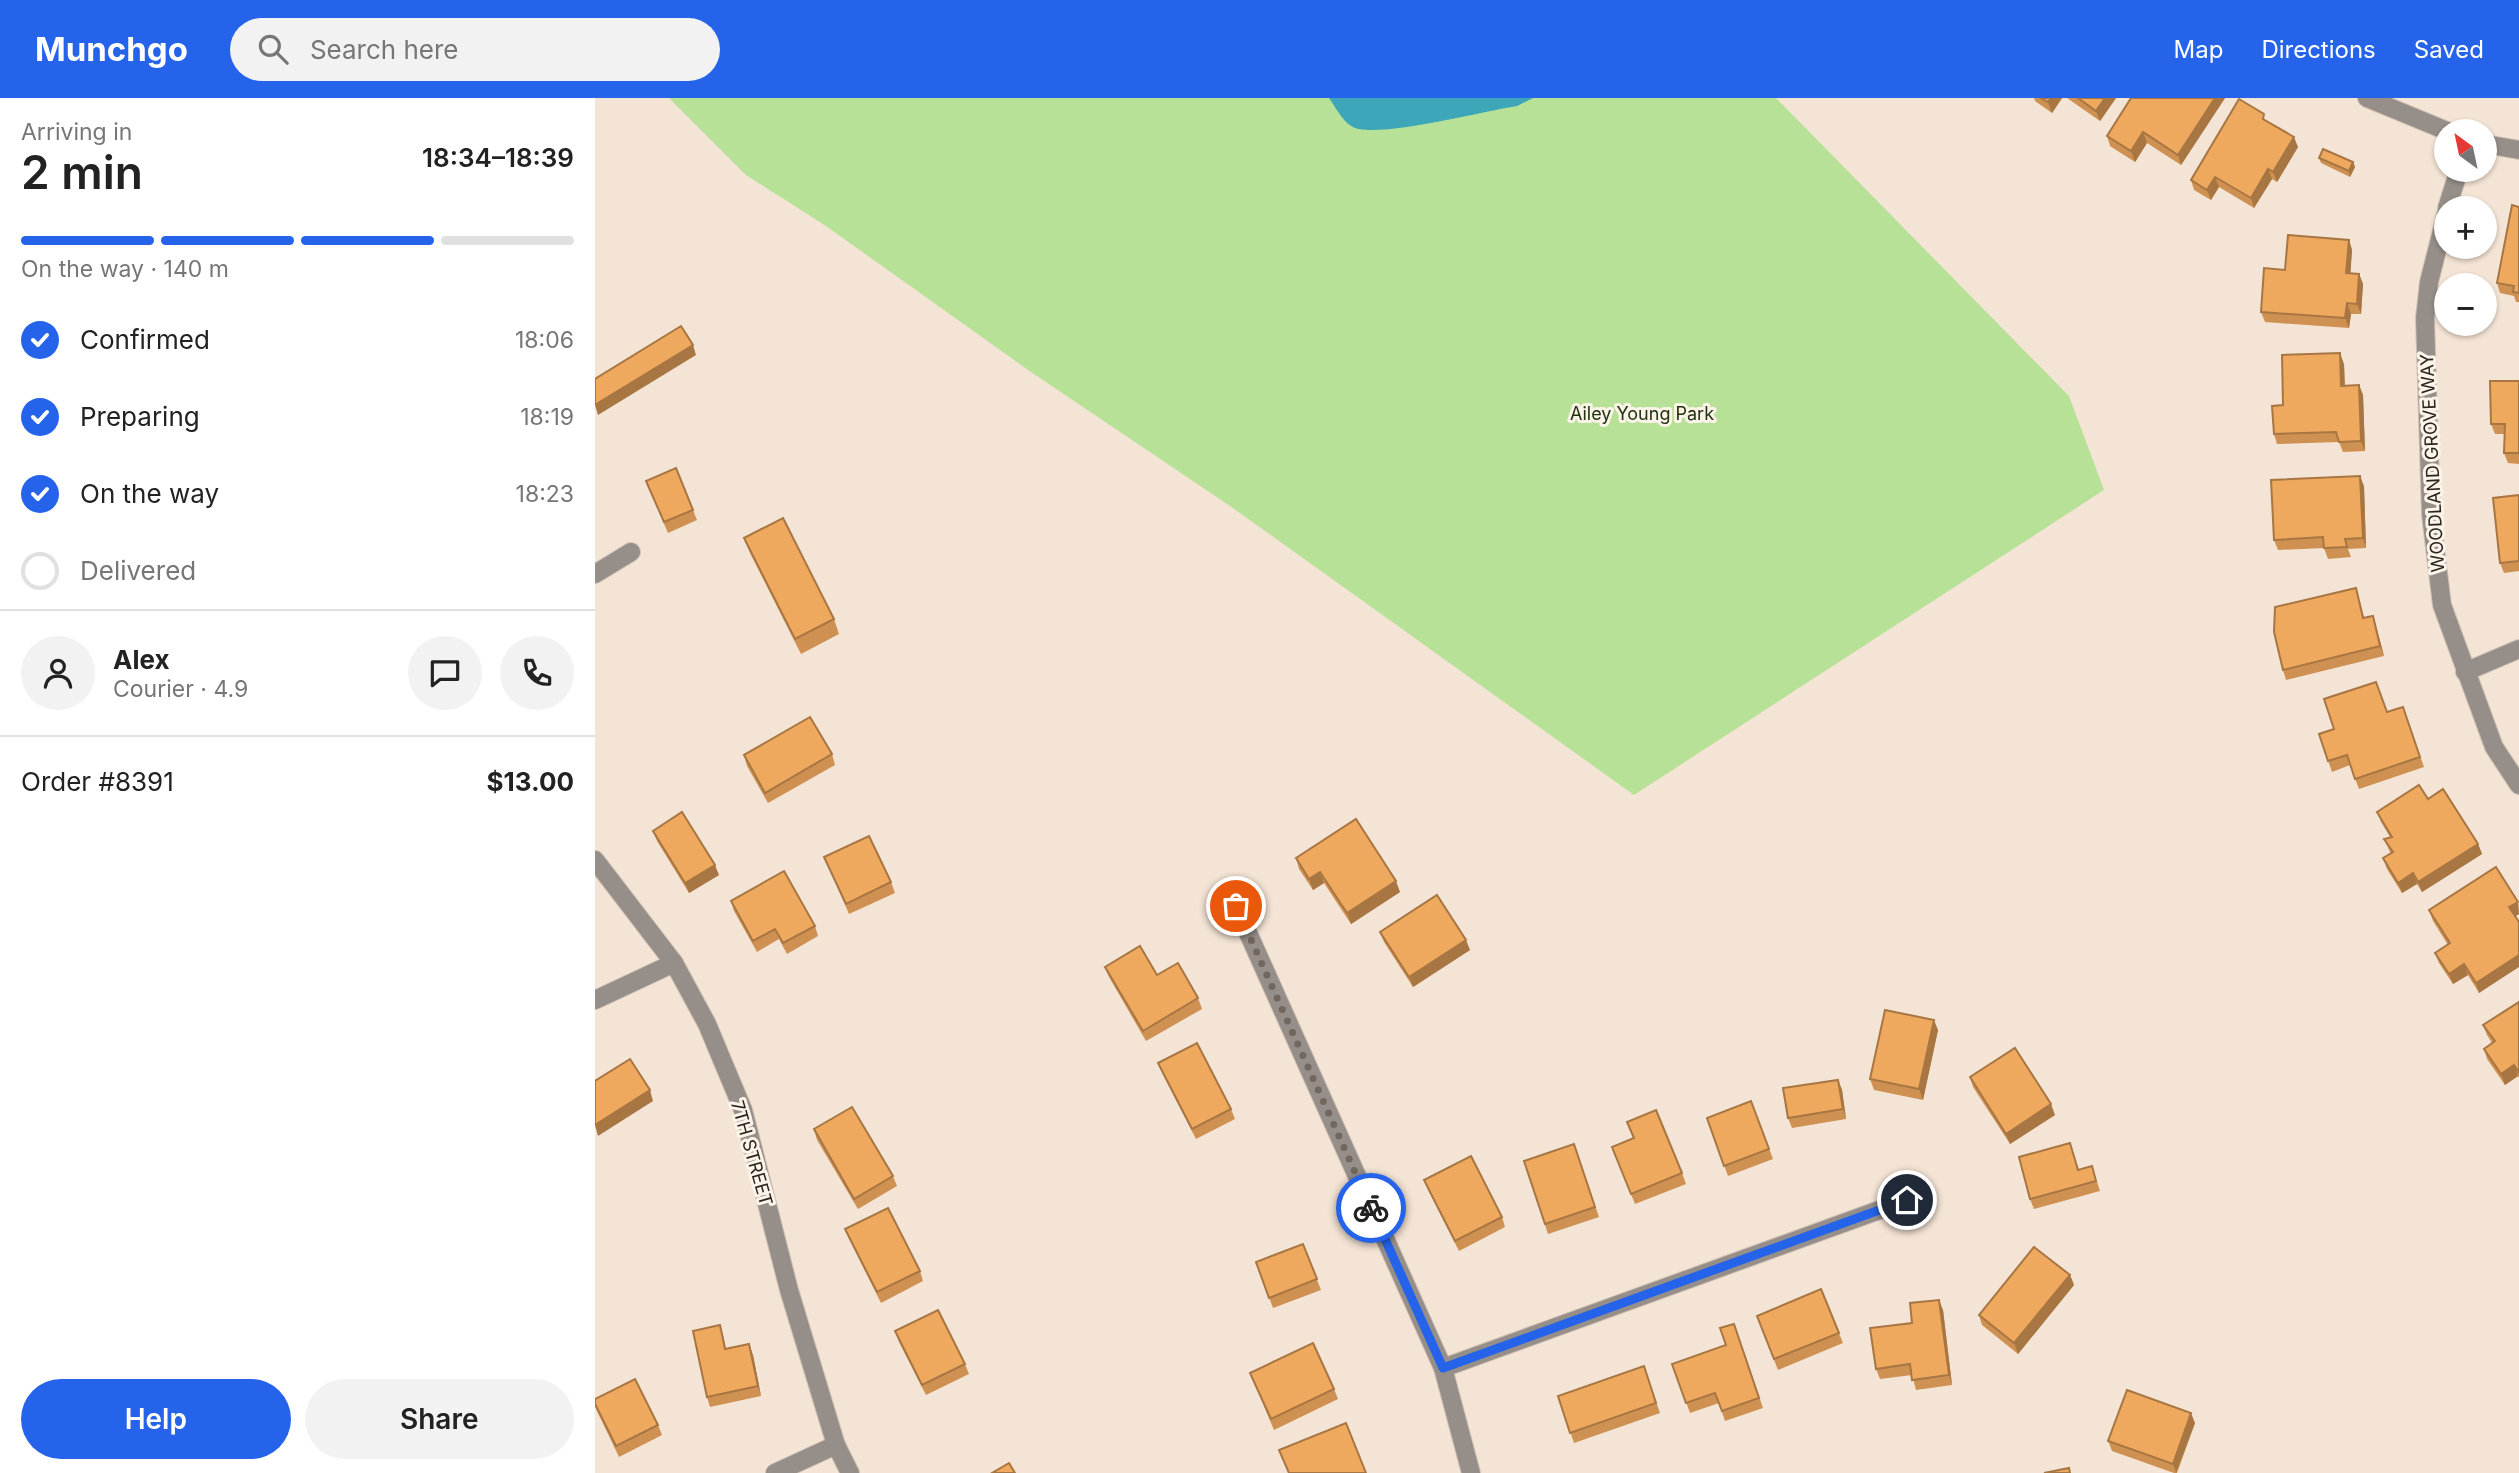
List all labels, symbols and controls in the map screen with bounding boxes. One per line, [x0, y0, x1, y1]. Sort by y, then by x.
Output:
search box [230, 18, 720, 81]
text: Munchgo [35, 29, 188, 69]
icon: search [254, 30, 292, 68]
text: Search here [310, 34, 459, 65]
text: Map [2174, 35, 2223, 64]
text: Directions [2261, 35, 2376, 64]
text: Saved [2414, 35, 2484, 64]
text: Arriving in [21, 118, 132, 146]
north arrow [2434, 119, 2497, 182]
map controls [2434, 119, 2497, 336]
text: 18:34–18:39 [422, 142, 574, 173]
text: 2 min [21, 144, 143, 200]
button: + [2434, 196, 2497, 259]
text: On the way · 140 m [21, 255, 229, 283]
button: − [2434, 273, 2497, 336]
icon: check [21, 321, 59, 359]
text: Confirmed [80, 324, 210, 355]
text: 18:06 [515, 326, 574, 354]
street label: WOODLAND GROVE WAY [2416, 353, 2448, 573]
icon: check [21, 398, 59, 436]
text: Preparing [80, 401, 200, 432]
text: 18:19 [520, 403, 574, 431]
park label: Ailey Young Park [1570, 403, 1714, 424]
icon: check [21, 475, 59, 513]
text: On the way [80, 478, 219, 509]
text: 18:23 [516, 480, 574, 508]
text: Delivered [80, 555, 196, 586]
button: person [21, 636, 95, 710]
button: chat [408, 636, 482, 710]
button: phone [500, 636, 574, 710]
text: Alex [113, 644, 170, 675]
text: Courier · 4.9 [113, 675, 248, 703]
text: Order #8391 [21, 766, 174, 797]
text: $13.00 [487, 766, 574, 797]
pin [1206, 876, 1266, 936]
icon: bag [1217, 887, 1255, 925]
street label: 7TH STREET [727, 1098, 777, 1208]
pin [1877, 1170, 1937, 1230]
courier [1336, 1173, 1406, 1243]
icon: home [1888, 1181, 1926, 1219]
icon: bike [1352, 1189, 1390, 1227]
button: Help [21, 1379, 291, 1459]
button: Share [305, 1379, 574, 1459]

